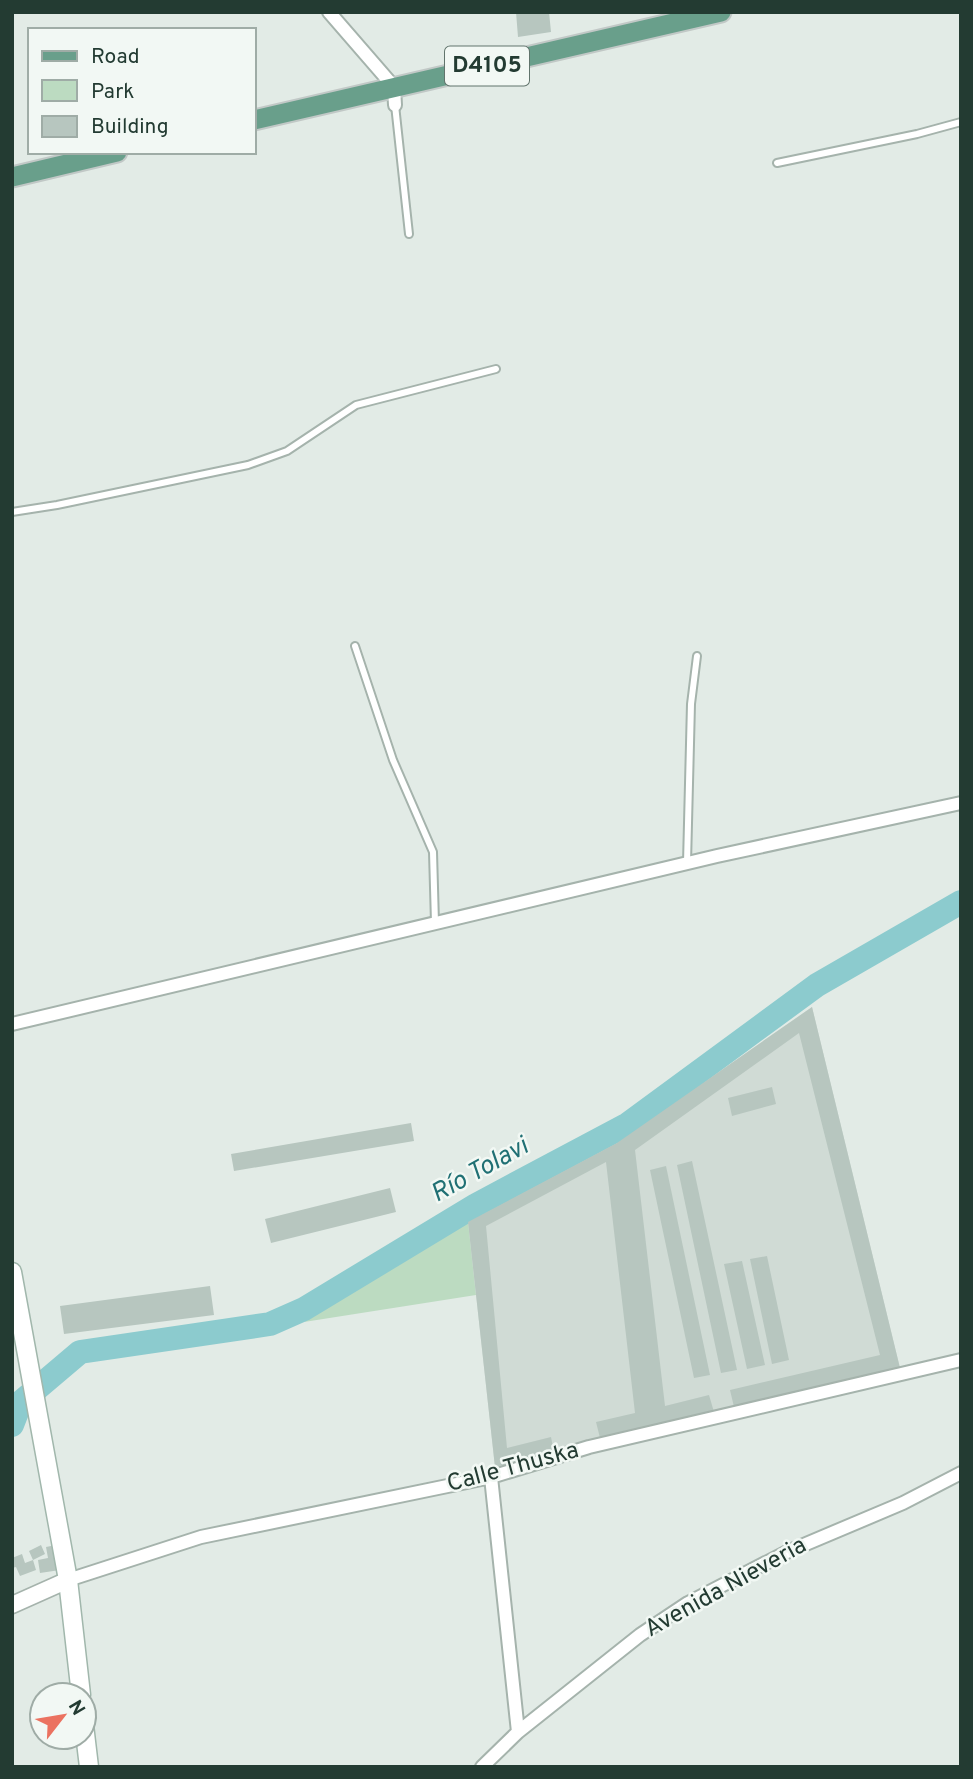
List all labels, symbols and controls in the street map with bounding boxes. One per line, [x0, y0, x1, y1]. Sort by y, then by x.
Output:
legend [28, 28, 256, 154]
text: Road [91, 44, 140, 71]
road number: D4105 [445, 46, 529, 86]
text: Park [91, 79, 134, 106]
text: Building [91, 114, 169, 141]
water label: Río Tolavi [425, 1130, 536, 1211]
street label: Calle Thuska [444, 1436, 582, 1500]
street label: Avenida Nieveria [640, 1531, 812, 1645]
north arrow [28, 1681, 98, 1751]
text: N [62, 1696, 90, 1720]

